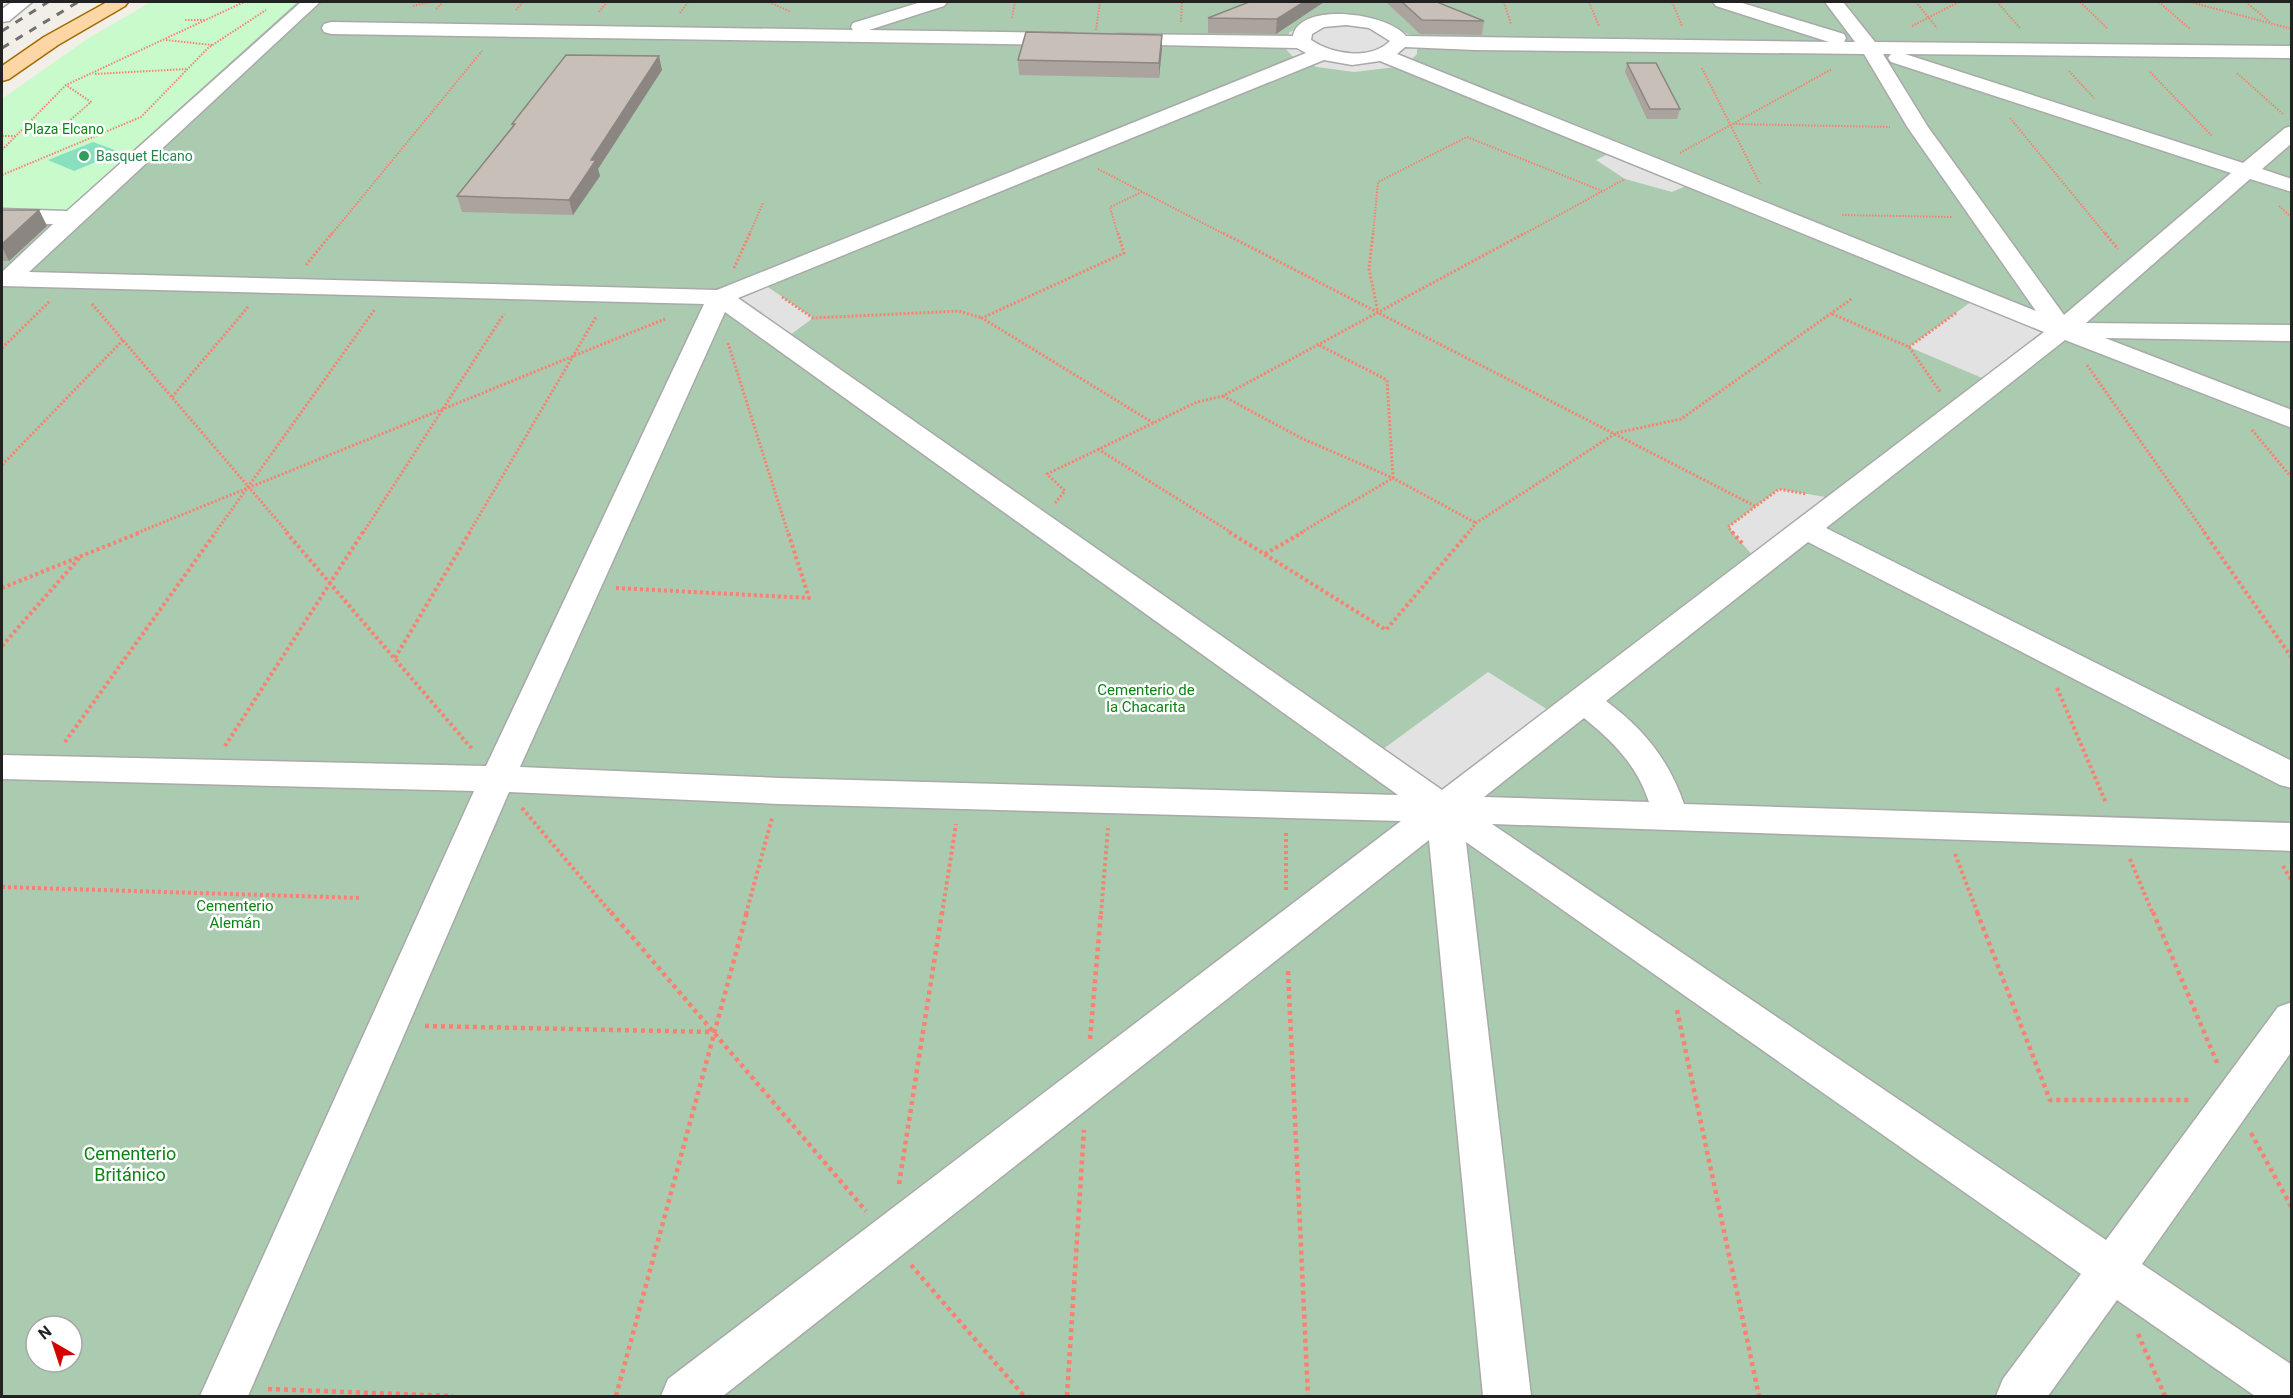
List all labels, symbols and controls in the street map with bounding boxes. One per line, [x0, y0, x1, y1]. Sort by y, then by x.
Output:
park label: Plaza Elcano [24, 121, 104, 137]
place label: Basquet Elcano [96, 148, 193, 164]
marker: Basquet Elcano [77, 149, 91, 163]
park label: Cementerio de la Chacarita [1097, 681, 1195, 716]
park label: Cementerio Alemán [196, 897, 274, 932]
park label: Cementerio Británico [84, 1143, 176, 1185]
north arrow [24, 1314, 84, 1374]
text: N [35, 1322, 55, 1344]

